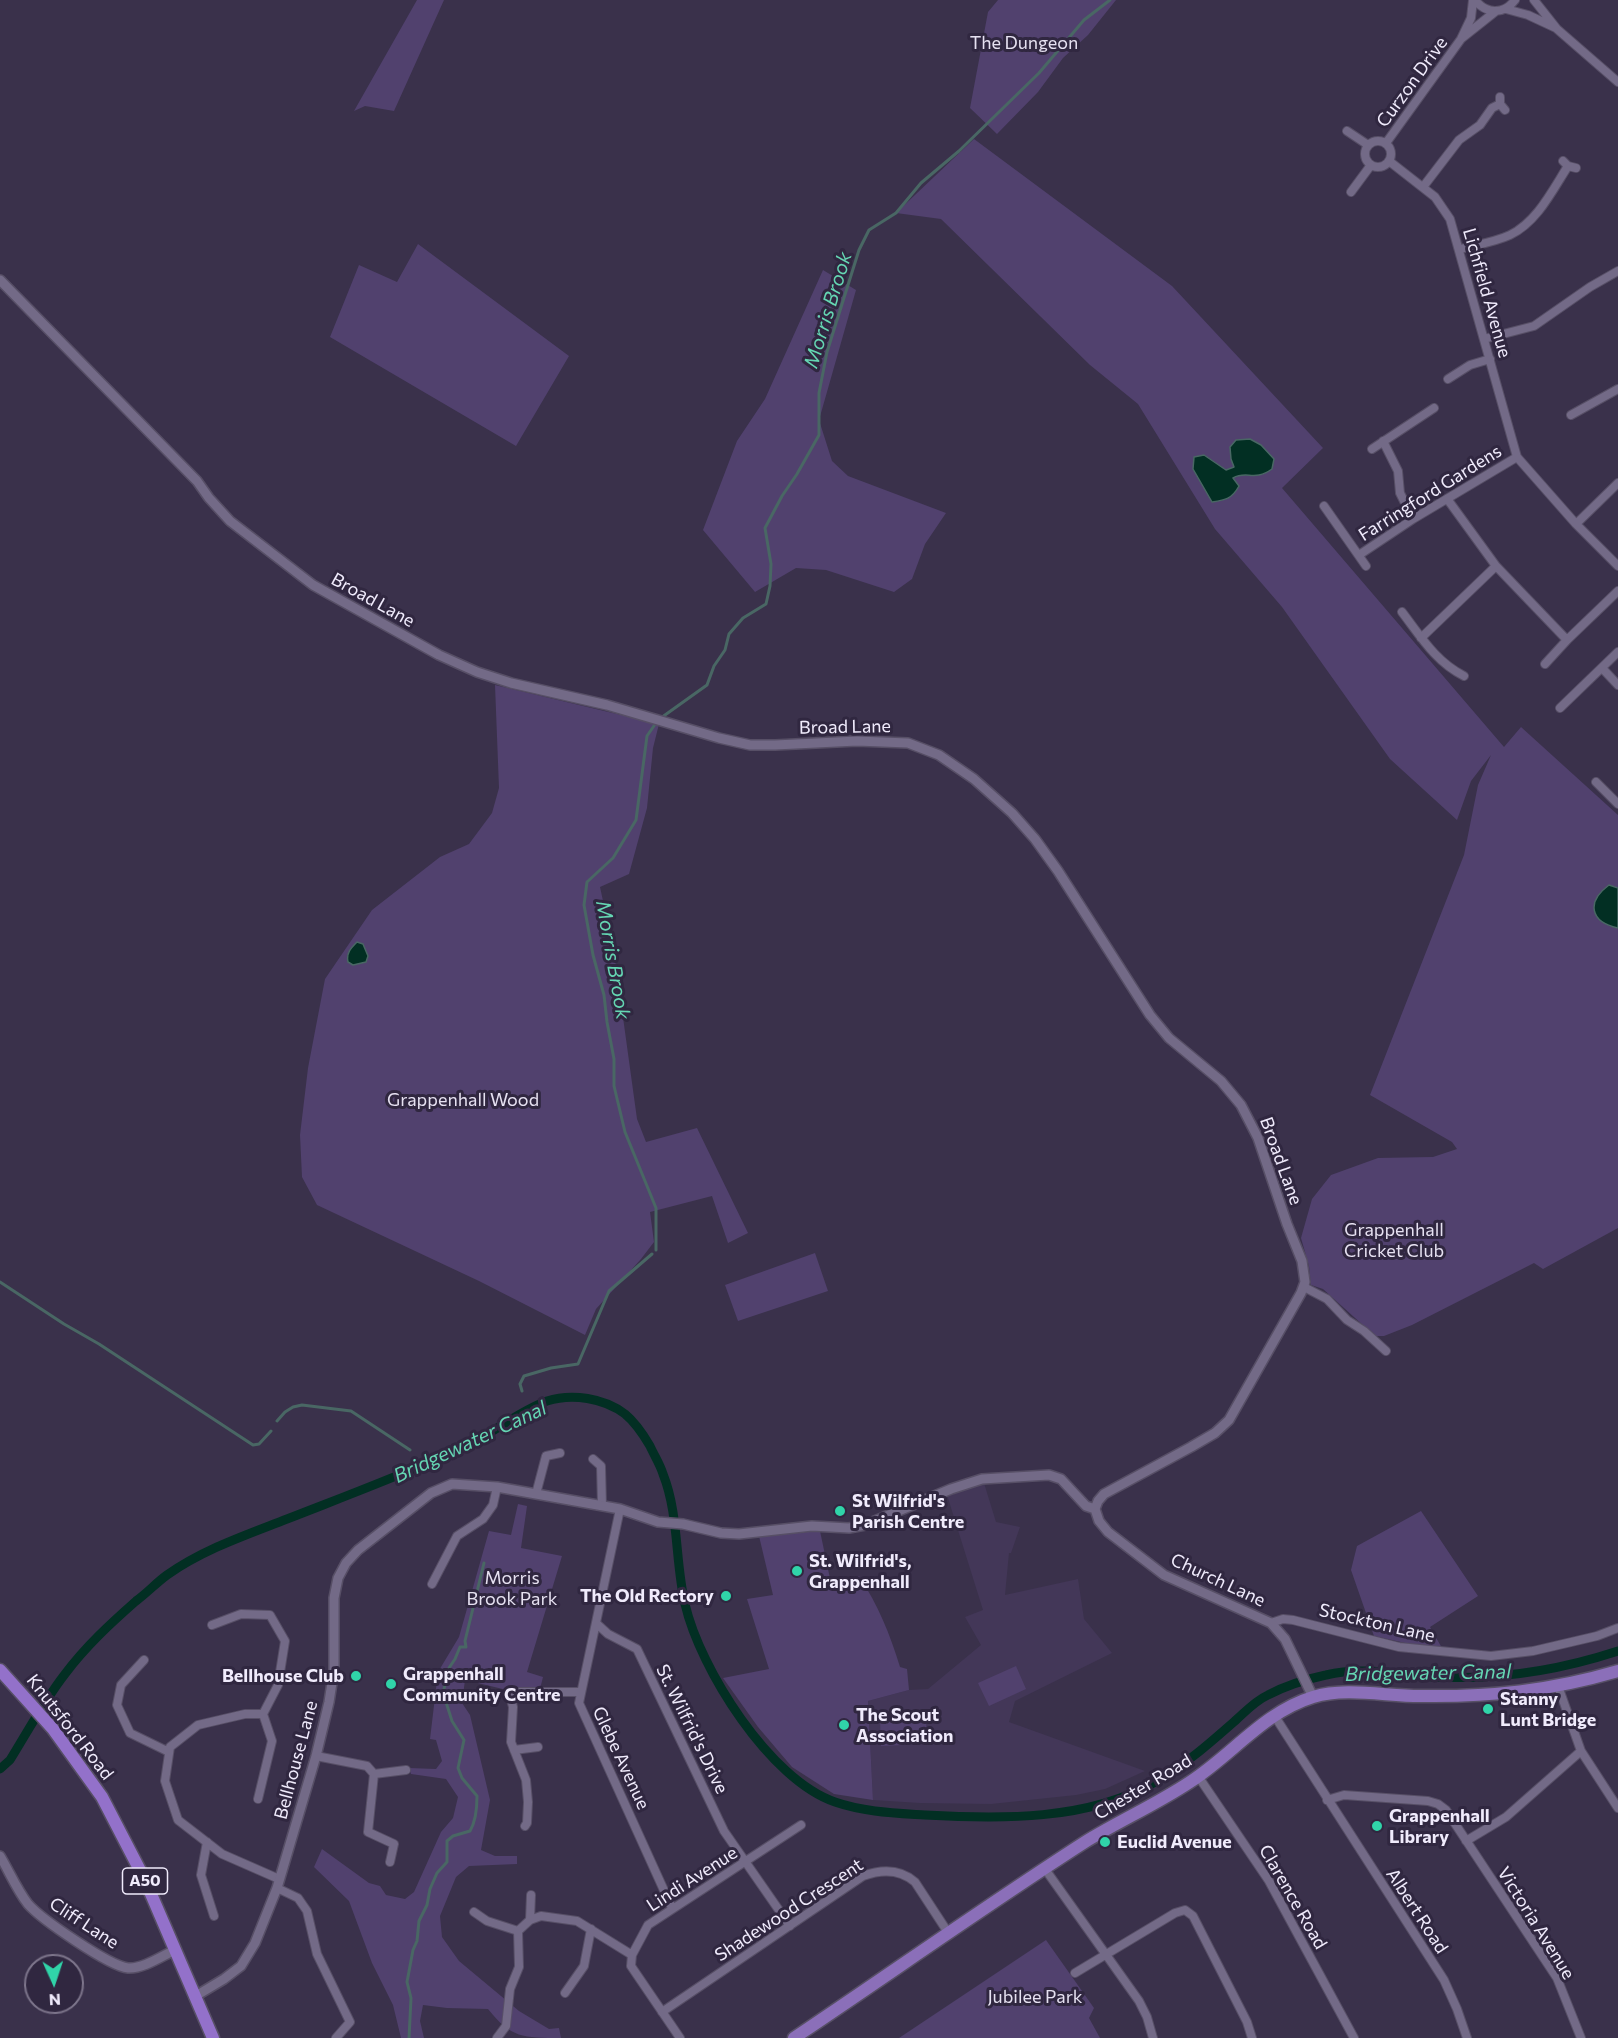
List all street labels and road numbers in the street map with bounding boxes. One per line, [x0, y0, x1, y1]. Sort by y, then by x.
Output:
street label: Curzon Drive [1372, 33, 1452, 131]
street label: Lichfield Avenue [1458, 226, 1516, 360]
street label: Farringford Gardens [1355, 440, 1505, 546]
street label: Broad Lane [328, 568, 418, 632]
street label: Broad Lane [799, 715, 891, 739]
street label: Broad Lane [1255, 1114, 1307, 1208]
street label: Church Lane [1167, 1549, 1269, 1611]
street label: Stockton Lane [1317, 1599, 1437, 1647]
street label: St. Wilfrid's Drive [651, 1661, 733, 1797]
street label: Knutsford Road [22, 1670, 118, 1784]
street label: Bellhouse Lane [270, 1698, 322, 1822]
street label: Glebe Avenue [588, 1703, 654, 1813]
street label: Chester Road [1090, 1749, 1196, 1825]
street label: Clarence Road [1254, 1841, 1332, 1953]
street label: Lindi Avenue [643, 1842, 741, 1916]
street label: Shadewood Crescent [711, 1854, 867, 1966]
street label: Victoria Avenue [1493, 1863, 1579, 1983]
street label: Albert Road [1381, 1864, 1453, 1958]
road number: A50 [122, 1868, 168, 1894]
street label: Cliff Lane [45, 1893, 123, 1953]

